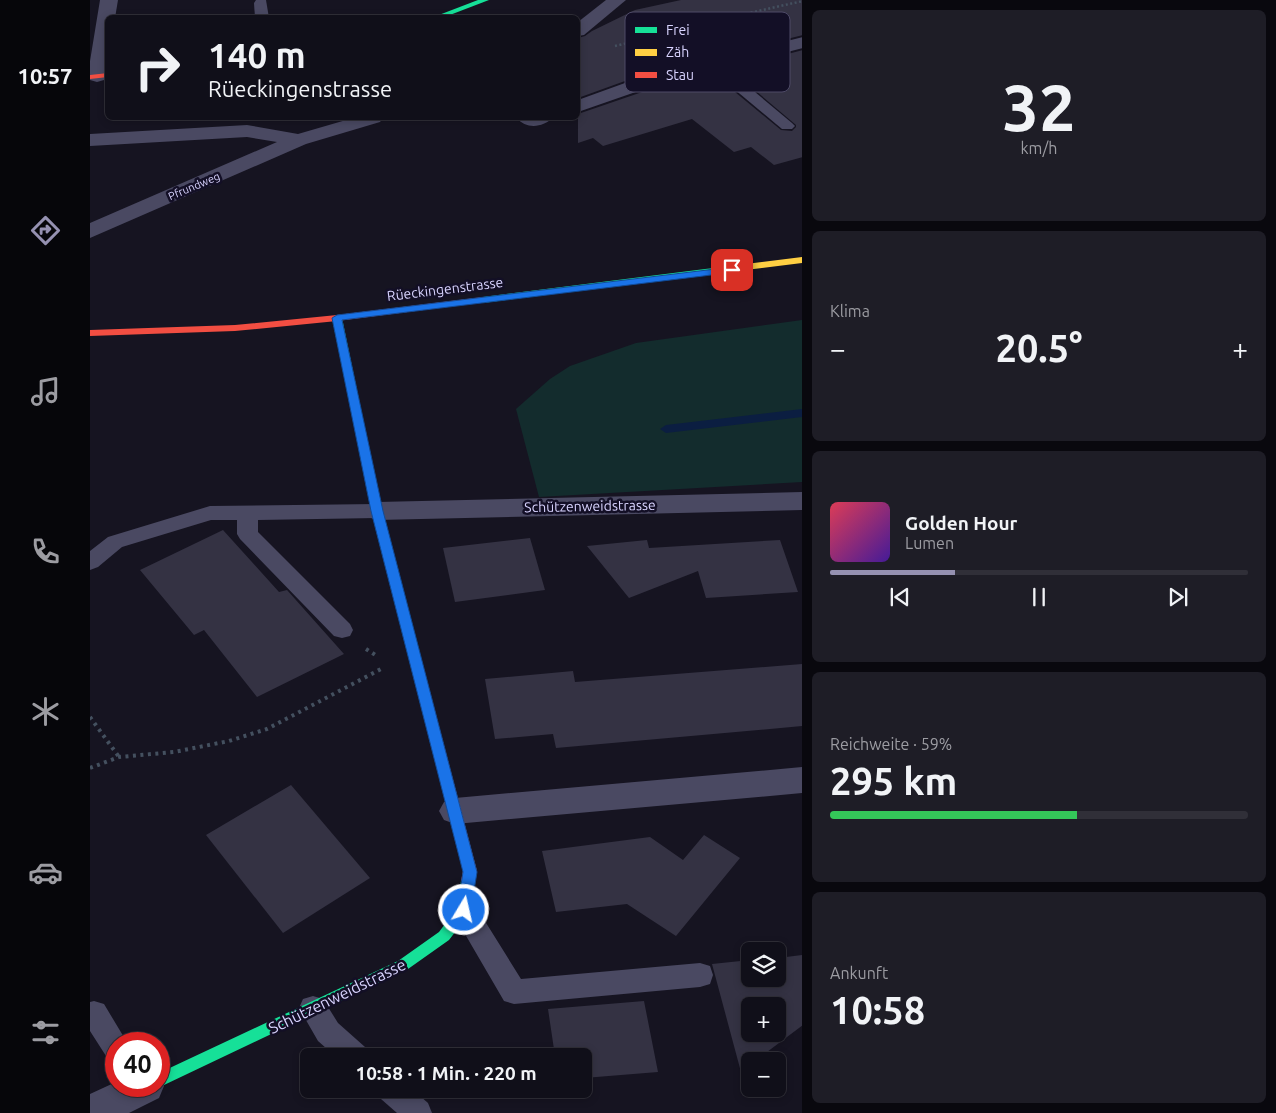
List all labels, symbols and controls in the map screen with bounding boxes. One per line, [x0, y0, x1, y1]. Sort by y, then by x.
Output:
legend [625, 12, 790, 92]
text: Frei [666, 22, 690, 38]
icon: right [125, 35, 190, 100]
text: 140 m [208, 35, 306, 75]
text: Zäh [666, 44, 689, 60]
text: 10:57 [17, 63, 73, 88]
text: Stau [666, 67, 694, 83]
text: 32 [1002, 70, 1076, 143]
text: Rüeckingenstrasse [208, 76, 392, 101]
text: km/h [1021, 139, 1057, 157]
street label: Pfrundweg [166, 170, 222, 202]
icon: directions [28, 213, 63, 248]
pin [711, 249, 753, 291]
icon: arrive [718, 256, 746, 284]
street label: Rüeckingenstrasse [386, 274, 504, 304]
text: Klima [830, 302, 870, 320]
text: 20.5° [995, 327, 1083, 369]
text: − [830, 333, 846, 364]
text: + [1232, 333, 1248, 364]
icon: music [28, 374, 63, 409]
street label: Schützenweidstrasse [524, 497, 656, 515]
text: Golden Hour [905, 512, 1017, 534]
icon: phone [28, 534, 63, 569]
text: Lumen [905, 534, 954, 552]
icon: previous [886, 583, 914, 611]
icon: pause [1025, 583, 1053, 611]
icon: next [1164, 583, 1192, 611]
icon: climate [28, 694, 63, 729]
text: Reichweite · 59% [830, 735, 952, 753]
text: 295 km [830, 760, 957, 802]
icon: car [28, 855, 63, 890]
position arrow [437, 883, 489, 935]
map controls [741, 942, 786, 1097]
button: layers [741, 942, 786, 987]
street label: Schützenweidstrasse [266, 955, 408, 1037]
text: Ankunft [830, 964, 888, 982]
text: 10:58 [830, 989, 925, 1031]
button: + [741, 997, 786, 1042]
icon: filters [28, 1015, 63, 1050]
speed limit sign: 40 [105, 1032, 170, 1097]
button: − [741, 1052, 786, 1097]
text: 10:58 · 1 Min. · 220 m [355, 1062, 537, 1084]

